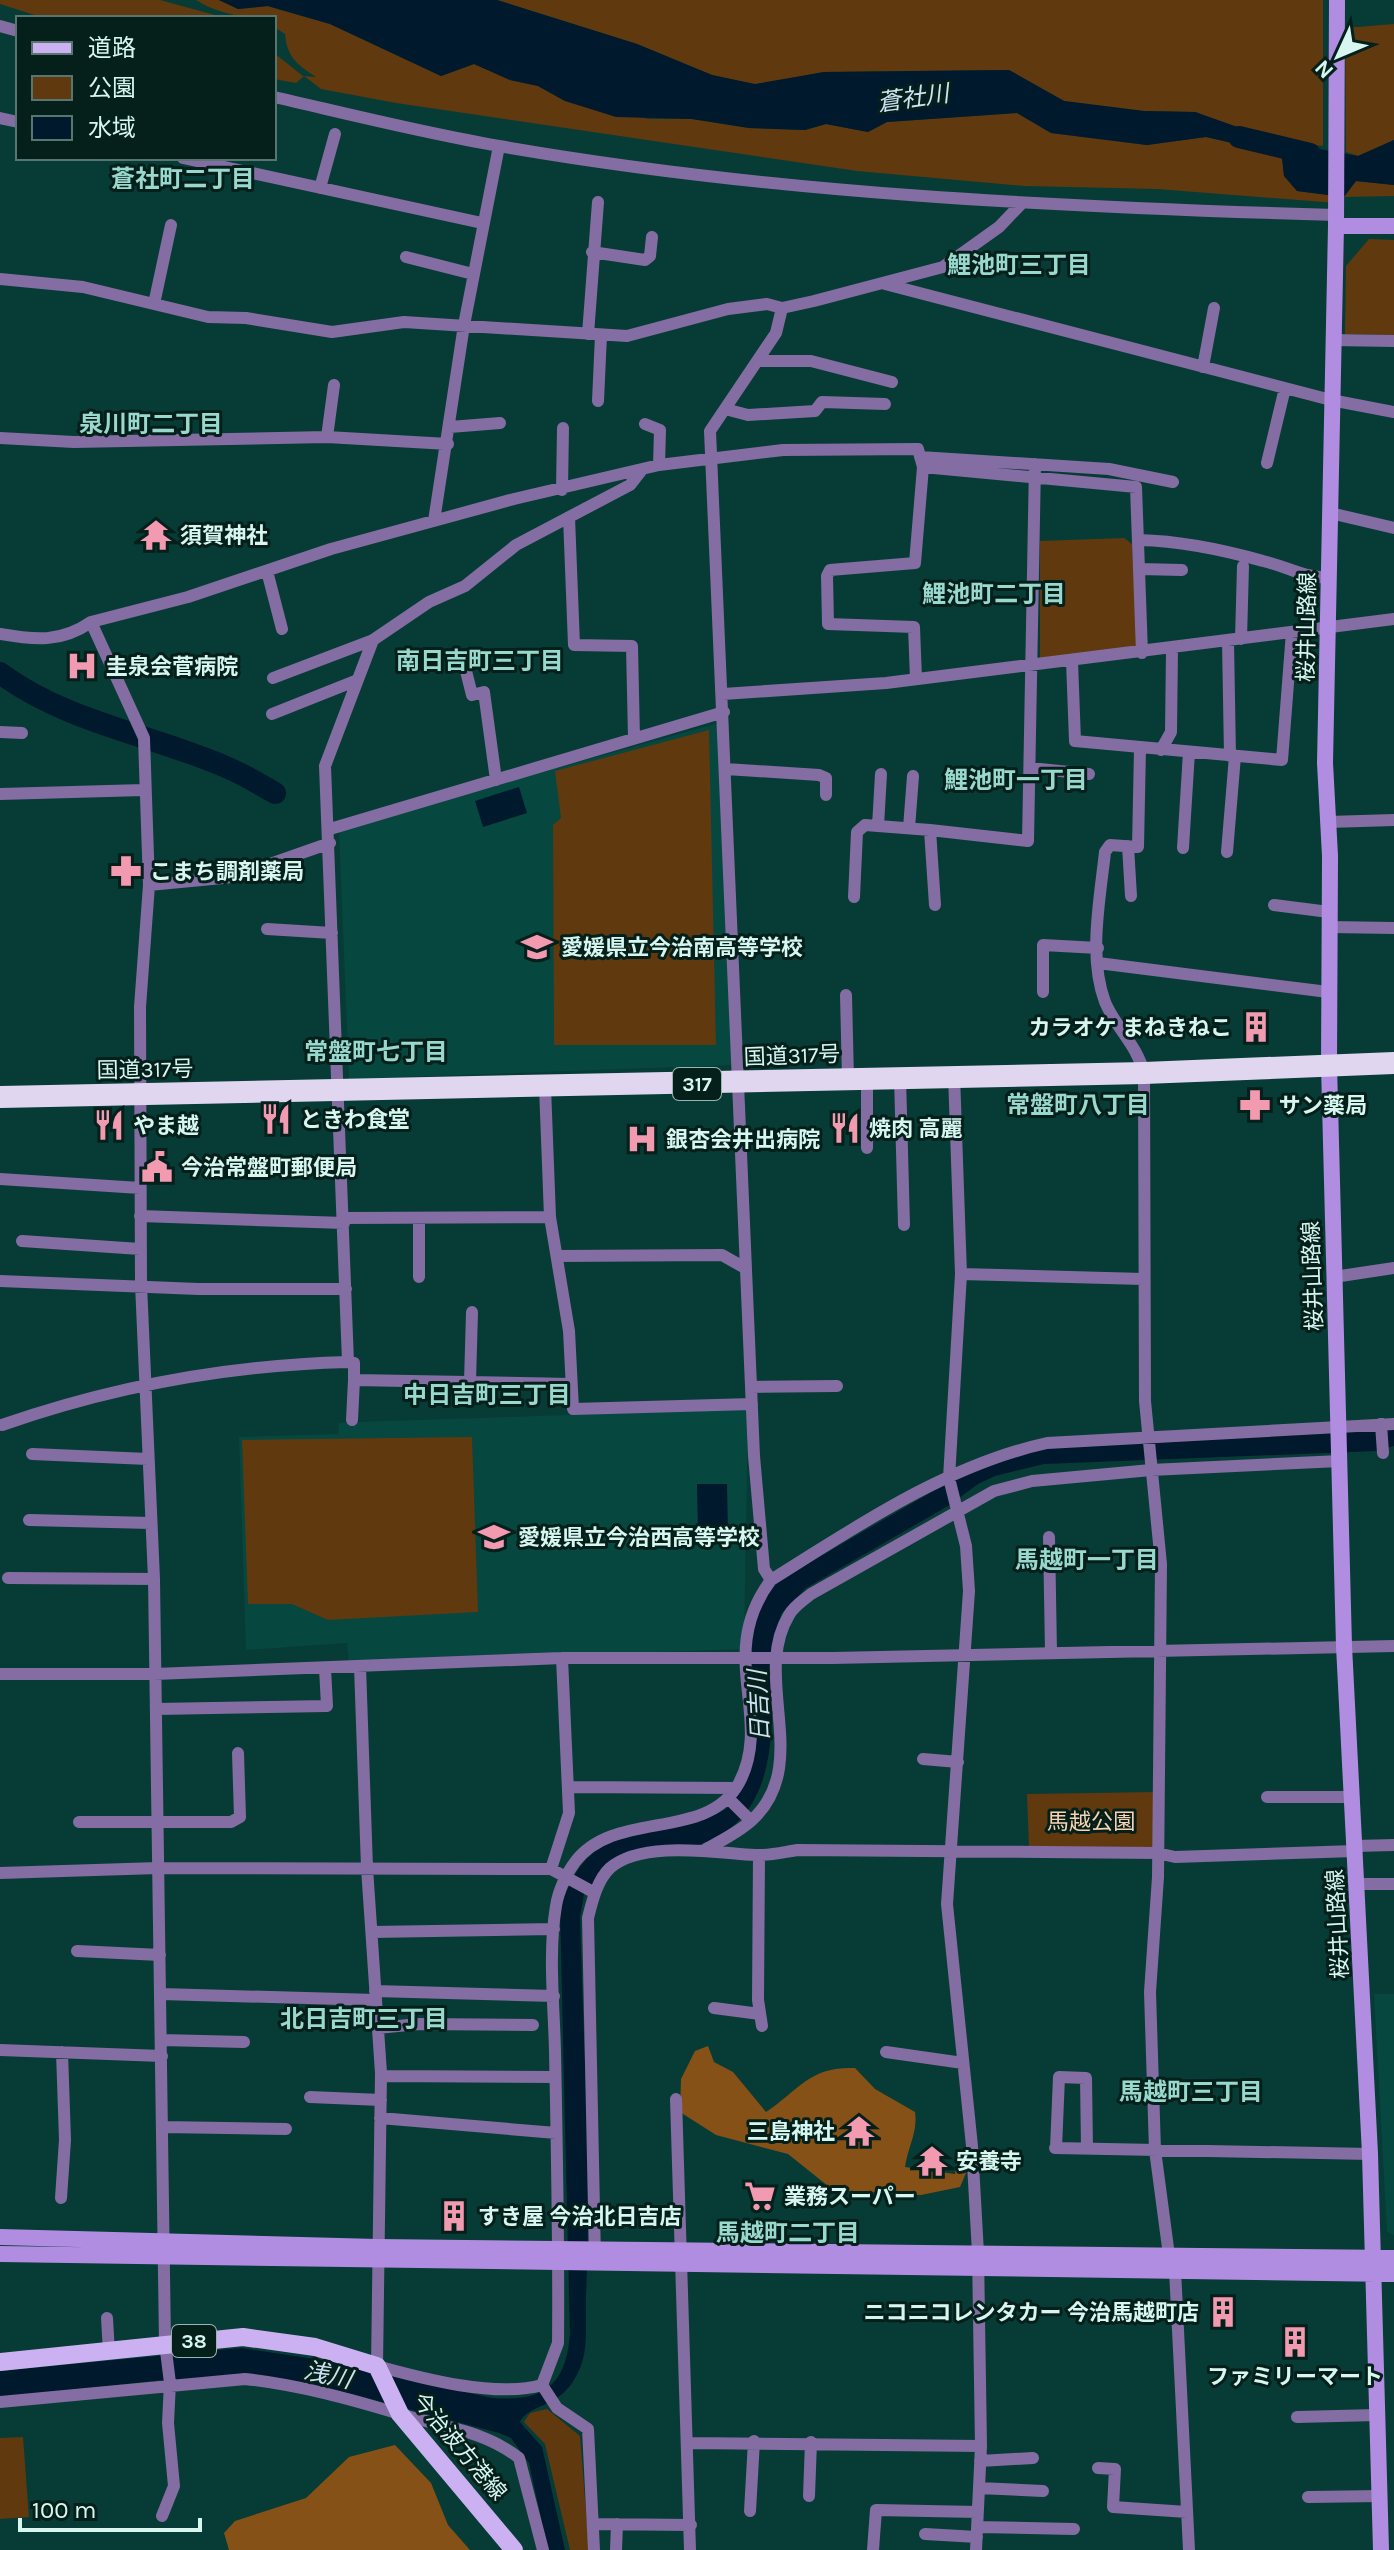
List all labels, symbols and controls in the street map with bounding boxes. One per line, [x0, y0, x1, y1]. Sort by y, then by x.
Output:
legend [16, 16, 276, 160]
north arrow [1298, 16, 1378, 96]
text: 道路 [88, 34, 136, 62]
text: N [1309, 54, 1339, 84]
text: 公園 [88, 74, 136, 102]
water label: 蒼社川 [875, 79, 954, 117]
text: 水域 [88, 114, 136, 142]
district label: 蒼社町二丁目 [111, 165, 255, 193]
district label: 鯉池町三丁目 [947, 251, 1091, 279]
district label: 泉川町二丁目 [79, 410, 223, 438]
temple icon: 須賀神社 [139, 518, 173, 552]
place label: 須賀神社 [180, 523, 268, 549]
street label: 桜井山路線 [1293, 572, 1321, 682]
district label: 鯉池町二丁目 [922, 580, 1066, 608]
district label: 南日吉町三丁目 [396, 647, 564, 675]
hospital icon: 圭泉会菅病院 [65, 649, 99, 683]
place label: 圭泉会菅病院 [106, 654, 238, 680]
district label: 鯉池町一丁目 [944, 766, 1088, 794]
pharmacy icon: こまち調剤薬局 [109, 854, 143, 888]
place label: こまち調剤薬局 [150, 859, 304, 885]
school or university icon: 愛媛県立今治南高等学校 [520, 930, 554, 964]
place label: 愛媛県立今治南高等学校 [561, 935, 803, 961]
building icon: カラオケ まねきねこ [1239, 1010, 1273, 1044]
place label: カラオケ まねきねこ [1028, 1015, 1232, 1041]
district label: 常盤町七丁目 [304, 1038, 448, 1066]
street label: 国道317号 [743, 1041, 841, 1071]
street label: 国道317号 [97, 1056, 194, 1084]
road number: 317 [673, 1068, 721, 1100]
pharmacy icon: サン薬局 [1238, 1088, 1272, 1122]
district label: 常盤町八丁目 [1006, 1091, 1150, 1119]
place label: サン薬局 [1279, 1093, 1367, 1119]
restaurant icon: ときわ食堂 [259, 1102, 293, 1136]
place label: ときわ食堂 [300, 1107, 410, 1133]
restaurant icon: やま越 [92, 1108, 126, 1142]
restaurant icon: 焼肉 高麗 [828, 1111, 862, 1145]
place label: やま越 [133, 1113, 199, 1139]
place label: 焼肉 高麗 [869, 1116, 963, 1142]
hospital icon: 銀杏会井出病院 [625, 1122, 659, 1156]
place label: 銀杏会井出病院 [666, 1127, 820, 1153]
public building icon: 今治常盤町郵便局 [140, 1150, 174, 1184]
place label: 今治常盤町郵便局 [181, 1155, 357, 1181]
street label: 桜井山路線 [1298, 1221, 1328, 1331]
district label: 中日吉町三丁目 [403, 1381, 571, 1409]
school or university icon: 愛媛県立今治西高等学校 [477, 1520, 511, 1554]
place label: 愛媛県立今治西高等学校 [518, 1525, 760, 1551]
district label: 馬越町一丁目 [1015, 1546, 1159, 1574]
water label: 日吉川 [743, 1666, 775, 1743]
park label: 馬越公園 [1047, 1809, 1135, 1835]
street label: 桜井山路線 [1322, 1868, 1354, 1980]
district label: 北日吉町三丁目 [280, 2005, 448, 2033]
district label: 馬越町三丁目 [1119, 2078, 1263, 2106]
temple icon: 三島神社 [842, 2114, 876, 2148]
place label: 三島神社 [747, 2119, 835, 2145]
temple icon: 安養寺 [915, 2144, 949, 2178]
place label: 安養寺 [956, 2149, 1022, 2175]
supermarket icon: 業務スーパー [743, 2179, 777, 2213]
place label: 業務スーパー [784, 2184, 916, 2210]
building icon: すき屋 今治北日吉店 [437, 2199, 471, 2233]
place label: すき屋 今治北日吉店 [478, 2204, 682, 2230]
district label: 馬越町二丁目 [716, 2219, 860, 2247]
building icon: ニコニコレンタカー 今治馬越町店 [1206, 2295, 1240, 2329]
place label: ニコニコレンタカー 今治馬越町店 [863, 2300, 1199, 2326]
road number: 38 [172, 2325, 216, 2357]
building icon: ファミリーマート [1278, 2325, 1312, 2359]
water label: 浅川 [301, 2356, 357, 2395]
place label: ファミリーマート [1207, 2364, 1383, 2390]
street label: 今治波方港線 [407, 2388, 512, 2506]
scale bar [20, 2482, 200, 2532]
text: 100 m [32, 2496, 97, 2524]

